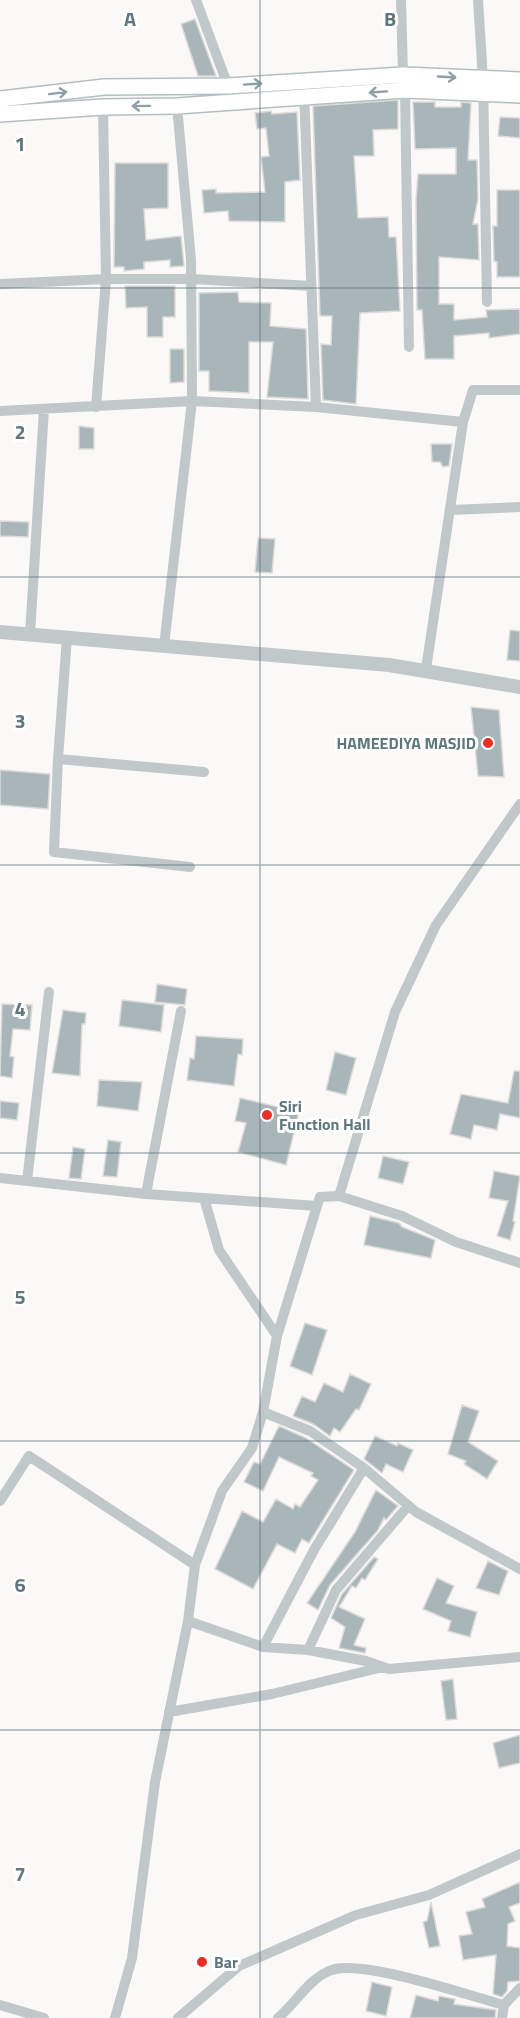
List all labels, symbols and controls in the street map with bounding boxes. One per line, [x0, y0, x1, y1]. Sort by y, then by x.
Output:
text: A [124, 3, 136, 34]
text: B [384, 3, 396, 34]
one-way arrow [437, 71, 457, 83]
one-way arrow [242, 78, 262, 89]
one-way arrow [48, 87, 68, 98]
one-way arrow [368, 87, 388, 98]
one-way arrow [132, 100, 152, 112]
text: 1 [14, 128, 26, 159]
text: 2 [14, 416, 26, 447]
text: 3 [14, 705, 26, 736]
place label: HAMEEDIYA MASJID [337, 731, 476, 755]
marker: HAMEEDIYA MASJID [481, 736, 495, 750]
text: 4 [14, 993, 26, 1024]
place label: Siri Function Hall [279, 1094, 371, 1136]
marker: Siri Function Hall [260, 1108, 274, 1122]
text: 5 [14, 1281, 26, 1312]
text: 6 [14, 1569, 26, 1600]
text: 7 [14, 1858, 26, 1889]
place label: Bar [214, 1950, 238, 1974]
marker: Bar [195, 1955, 209, 1969]

